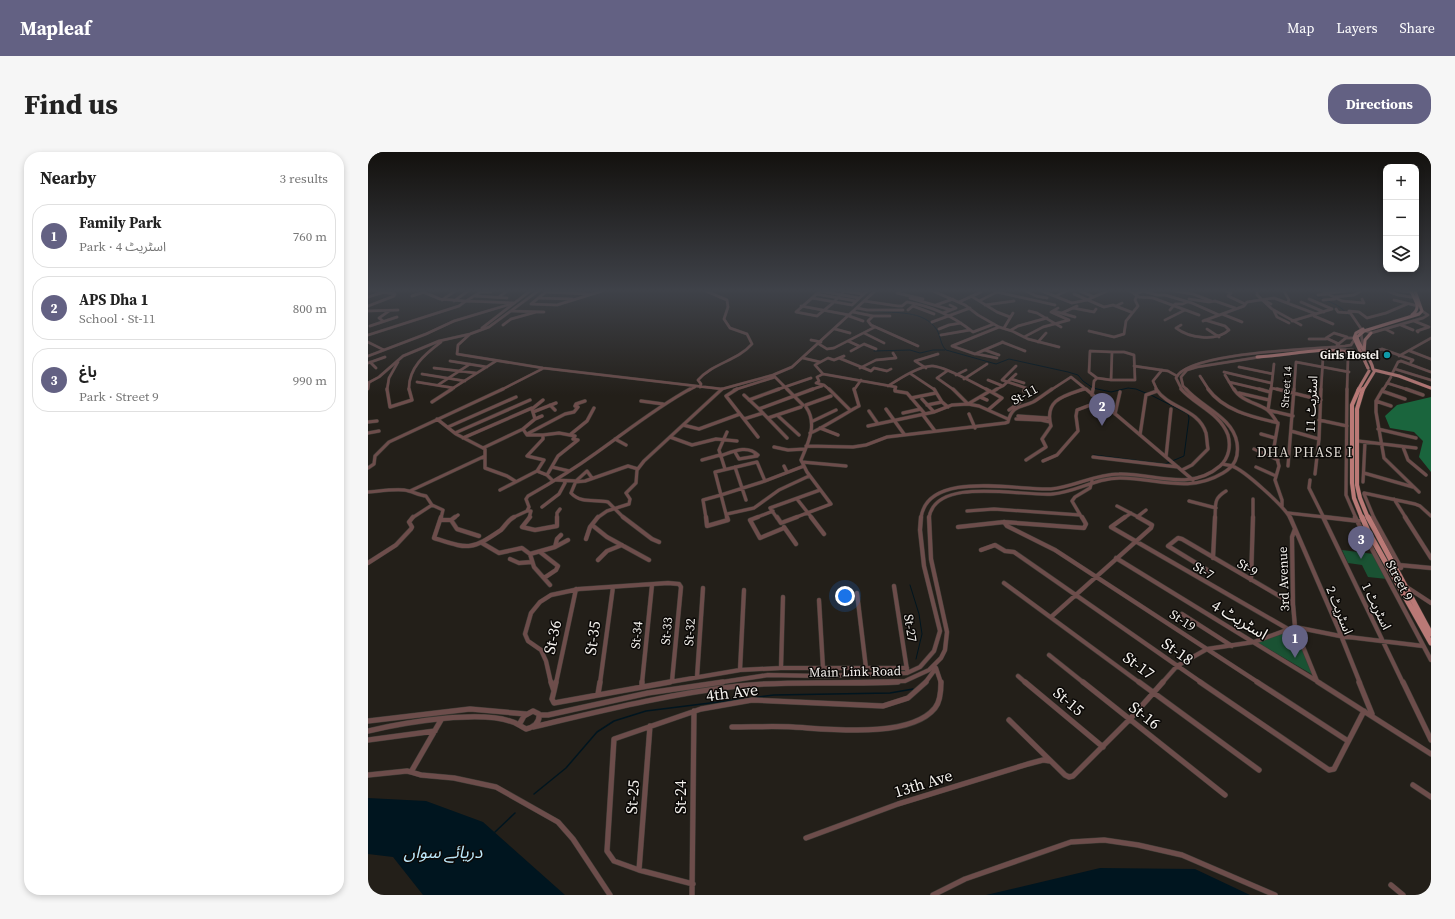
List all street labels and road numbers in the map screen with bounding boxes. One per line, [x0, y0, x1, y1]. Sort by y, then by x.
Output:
street label: Street 14 [1277, 365, 1296, 409]
street label: اسٹریٹ 11 [1302, 375, 1321, 433]
street label: St-11 [1008, 380, 1041, 409]
street label: 3rd Avenue [1274, 546, 1293, 612]
street label: St-9 [1234, 555, 1261, 580]
street label: Street 9 [1382, 557, 1417, 603]
street label: St-7 [1190, 558, 1218, 583]
street label: اسٹریٹ 1 [1358, 580, 1395, 633]
street label: اسٹریٹ 2 [1322, 584, 1357, 637]
street label: اسٹریٹ 4 [1208, 594, 1272, 644]
street label: St-19 [1166, 606, 1199, 635]
street label: St-27 [900, 613, 921, 644]
street label: St-33 [657, 616, 676, 646]
street label: St-36 [538, 618, 566, 656]
street label: St-32 [680, 618, 699, 647]
street label: St-35 [579, 620, 605, 656]
street label: St-34 [627, 620, 646, 650]
street label: St-18 [1158, 632, 1198, 670]
street label: St-17 [1119, 646, 1159, 684]
street label: Main Link Road [809, 662, 902, 681]
street label: 4th Ave [705, 678, 759, 706]
street label: St-15 [1049, 682, 1089, 720]
street label: St-16 [1125, 696, 1165, 734]
street label: 13th Ave [891, 764, 955, 802]
street label: St-25 [620, 779, 644, 815]
street label: St-24 [669, 780, 691, 814]

